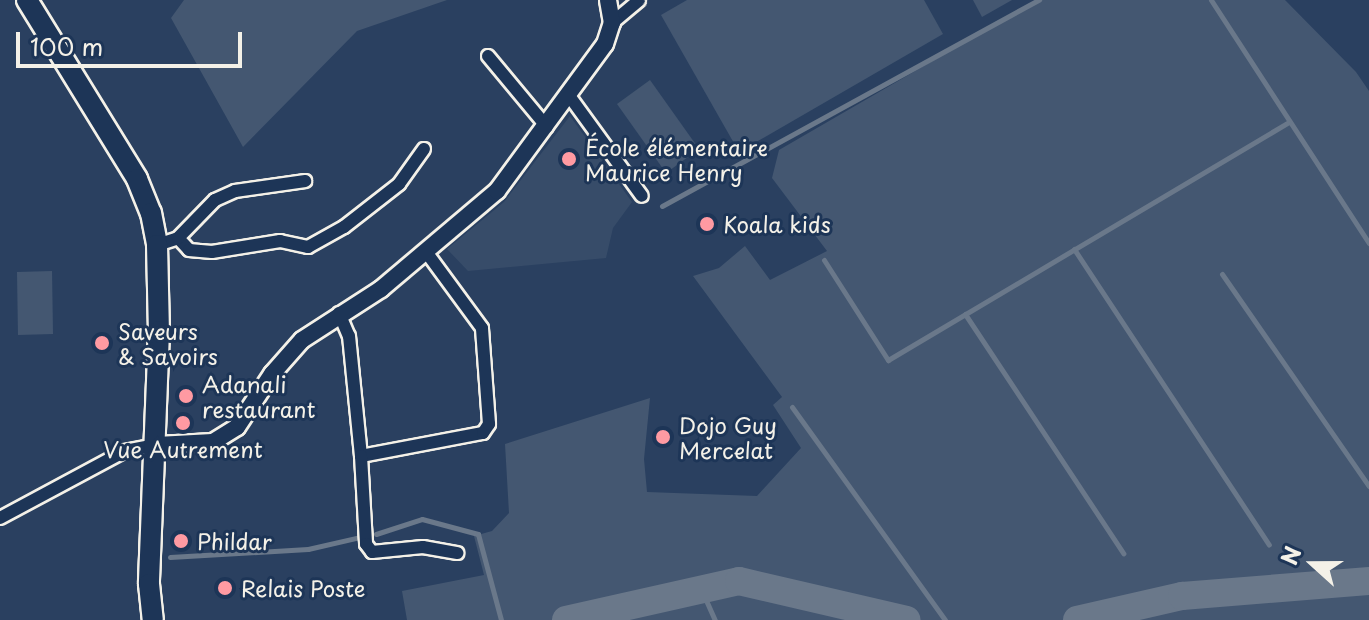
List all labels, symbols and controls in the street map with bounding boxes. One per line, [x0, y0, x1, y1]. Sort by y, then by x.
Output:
scale bar [20, 16, 246, 66]
text: 100 m [30, 28, 103, 64]
place label: École élémentaire Maurice Henry [585, 133, 771, 184]
marker: École élémentaire Maurice Henry [560, 150, 578, 168]
place label: Koala kids [723, 211, 831, 237]
marker: Koala kids [698, 215, 716, 233]
place label: Saveurs & Savoirs [118, 317, 219, 368]
marker: Saveurs & Savoirs [93, 334, 111, 352]
place label: Adanali restaurant [202, 370, 316, 422]
marker: Adanali restaurant [177, 387, 195, 405]
place label: Dojo Guy Mercelat [679, 411, 777, 462]
marker: Vue Autrement [174, 414, 192, 432]
marker: Dojo Guy Mercelat [654, 428, 672, 446]
place label: Vue Autrement [102, 436, 264, 462]
north arrow [1273, 524, 1353, 604]
place label: Phildar [197, 528, 272, 554]
marker: Phildar [172, 532, 190, 550]
text: N [1272, 541, 1309, 569]
place label: Relais Poste [241, 575, 365, 601]
marker: Relais Poste [216, 579, 234, 597]

